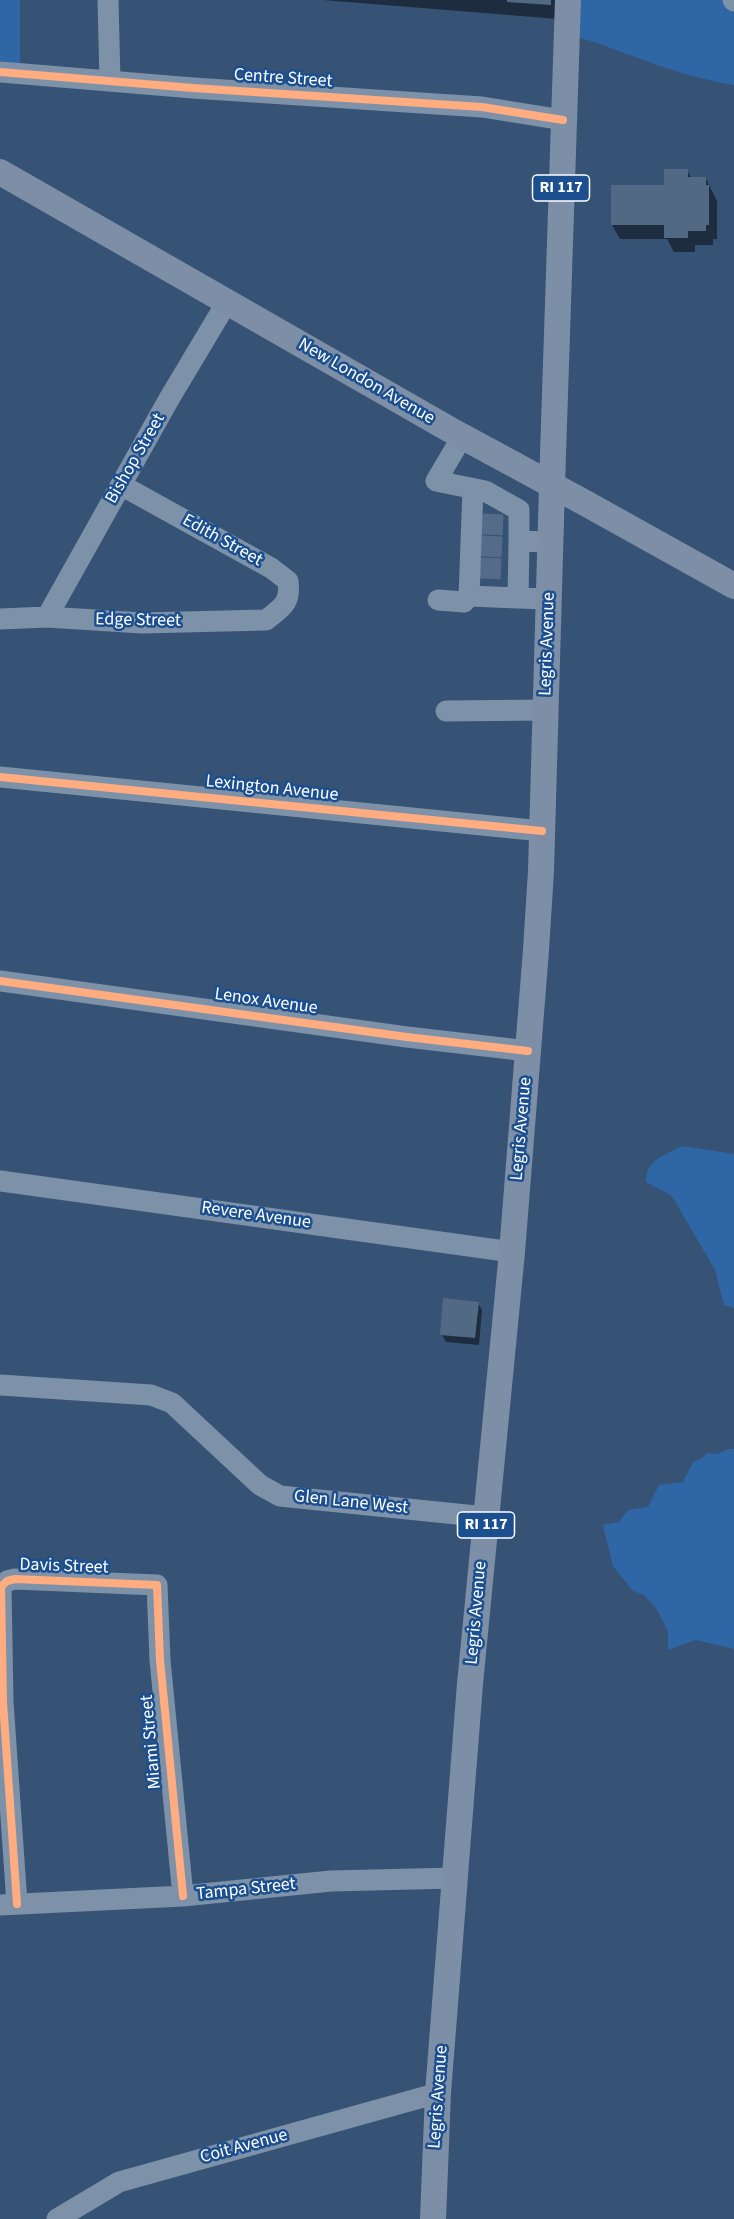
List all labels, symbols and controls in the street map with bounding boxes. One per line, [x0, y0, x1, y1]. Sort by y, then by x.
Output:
street label: Centre Street [233, 65, 333, 93]
road number: RI 117 [532, 175, 590, 201]
street label: New London Avenue [294, 334, 438, 430]
street label: Bishop Street [101, 410, 171, 508]
street label: Edith Street [178, 510, 266, 572]
street label: Legris Avenue [535, 592, 561, 696]
street label: Edge Street [95, 609, 181, 633]
street label: Lexington Avenue [205, 771, 339, 807]
street label: Lenox Avenue [213, 984, 319, 1020]
street label: Legris Avenue [507, 1076, 537, 1182]
street label: Revere Avenue [200, 1198, 312, 1234]
street label: Glen Lane West [293, 1486, 409, 1520]
road number: RI 117 [458, 1512, 514, 1538]
street label: Davis Street [19, 1555, 109, 1579]
street label: Legris Avenue [462, 1560, 492, 1666]
street label: Miami Street [137, 1694, 167, 1790]
street label: Tampa Street [195, 1874, 297, 1906]
street label: Legris Avenue [425, 2045, 453, 2149]
street label: Coit Avenue [198, 2125, 290, 2169]

